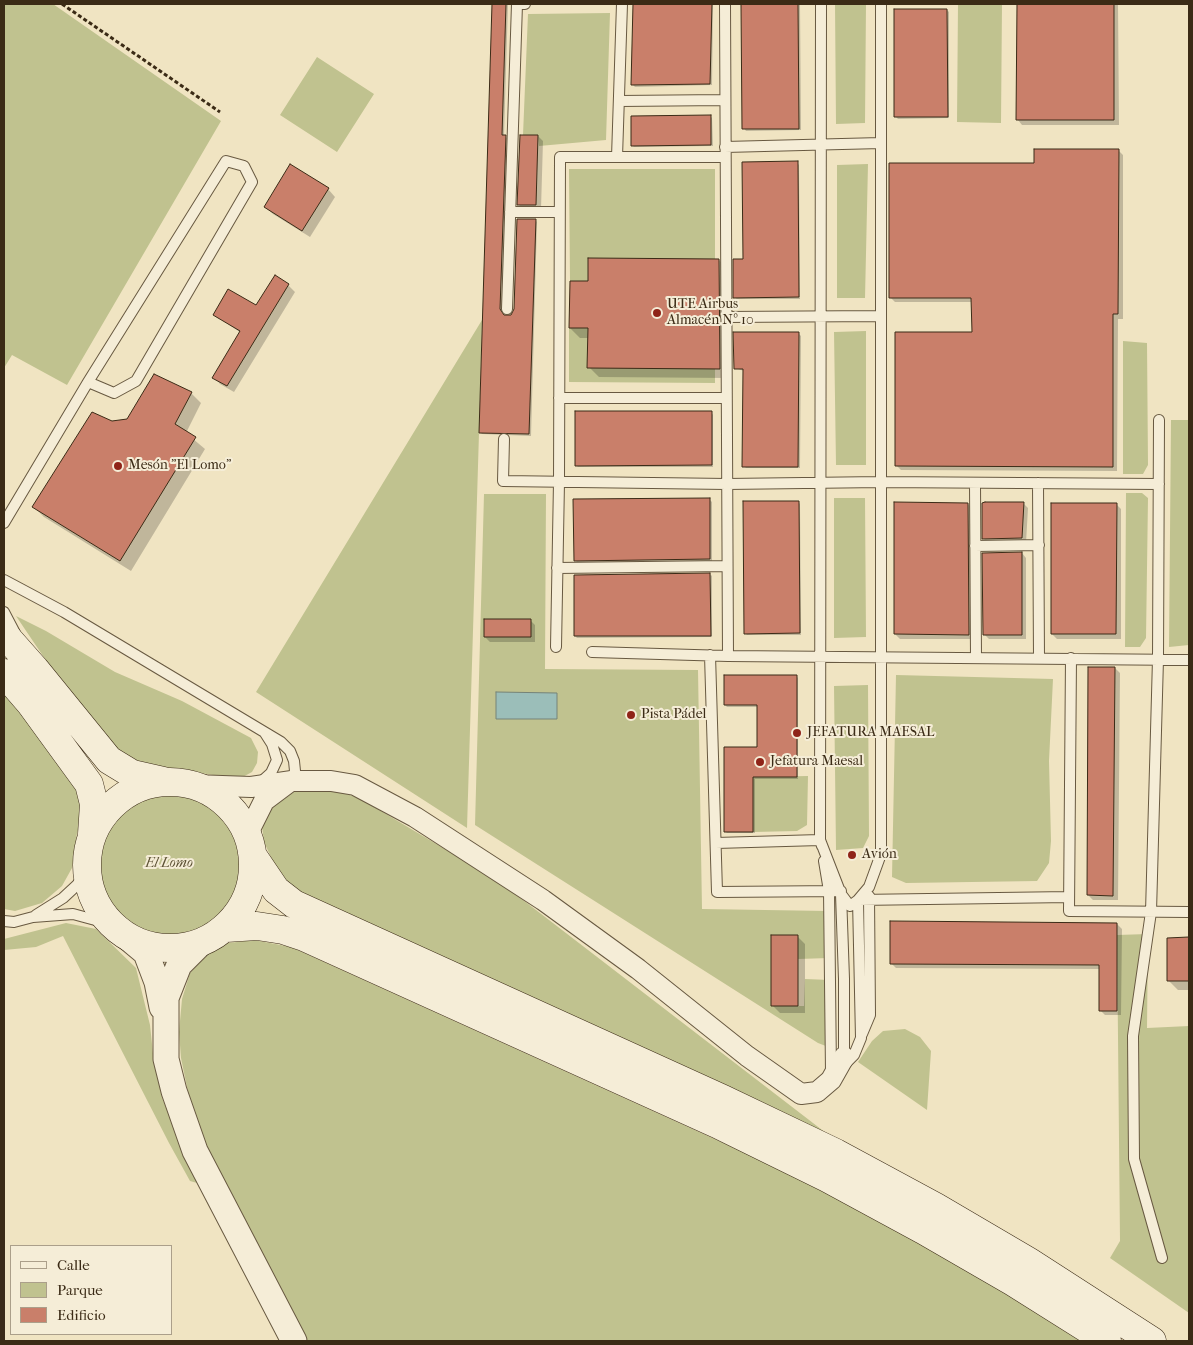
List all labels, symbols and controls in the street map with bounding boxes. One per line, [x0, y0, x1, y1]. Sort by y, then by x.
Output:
place label: UTE Airbus Almacén Nº 10 [667, 297, 754, 330]
marker: UTE Airbus Almacén Nº 10 [651, 307, 663, 319]
place label: Mesón "El Lomo" [128, 458, 231, 474]
marker: Mesón "El Lomo" [112, 460, 124, 472]
place label: Pista Pádel [641, 707, 706, 723]
marker: Pista Pádel [625, 709, 637, 721]
place label: JEFATURA MAESAL [807, 725, 935, 741]
marker: JEFATURA MAESAL [791, 727, 803, 739]
place label: Jefatura Maesal [770, 754, 863, 770]
marker: Jefatura Maesal [754, 756, 766, 768]
place label: Avión [862, 847, 897, 863]
marker: Avión [846, 849, 858, 861]
park label: El Lomo [145, 856, 193, 872]
legend [10, 1245, 172, 1335]
text: Calle [57, 1256, 90, 1274]
text: Parque [57, 1281, 103, 1299]
text: Edificio [57, 1306, 106, 1324]

